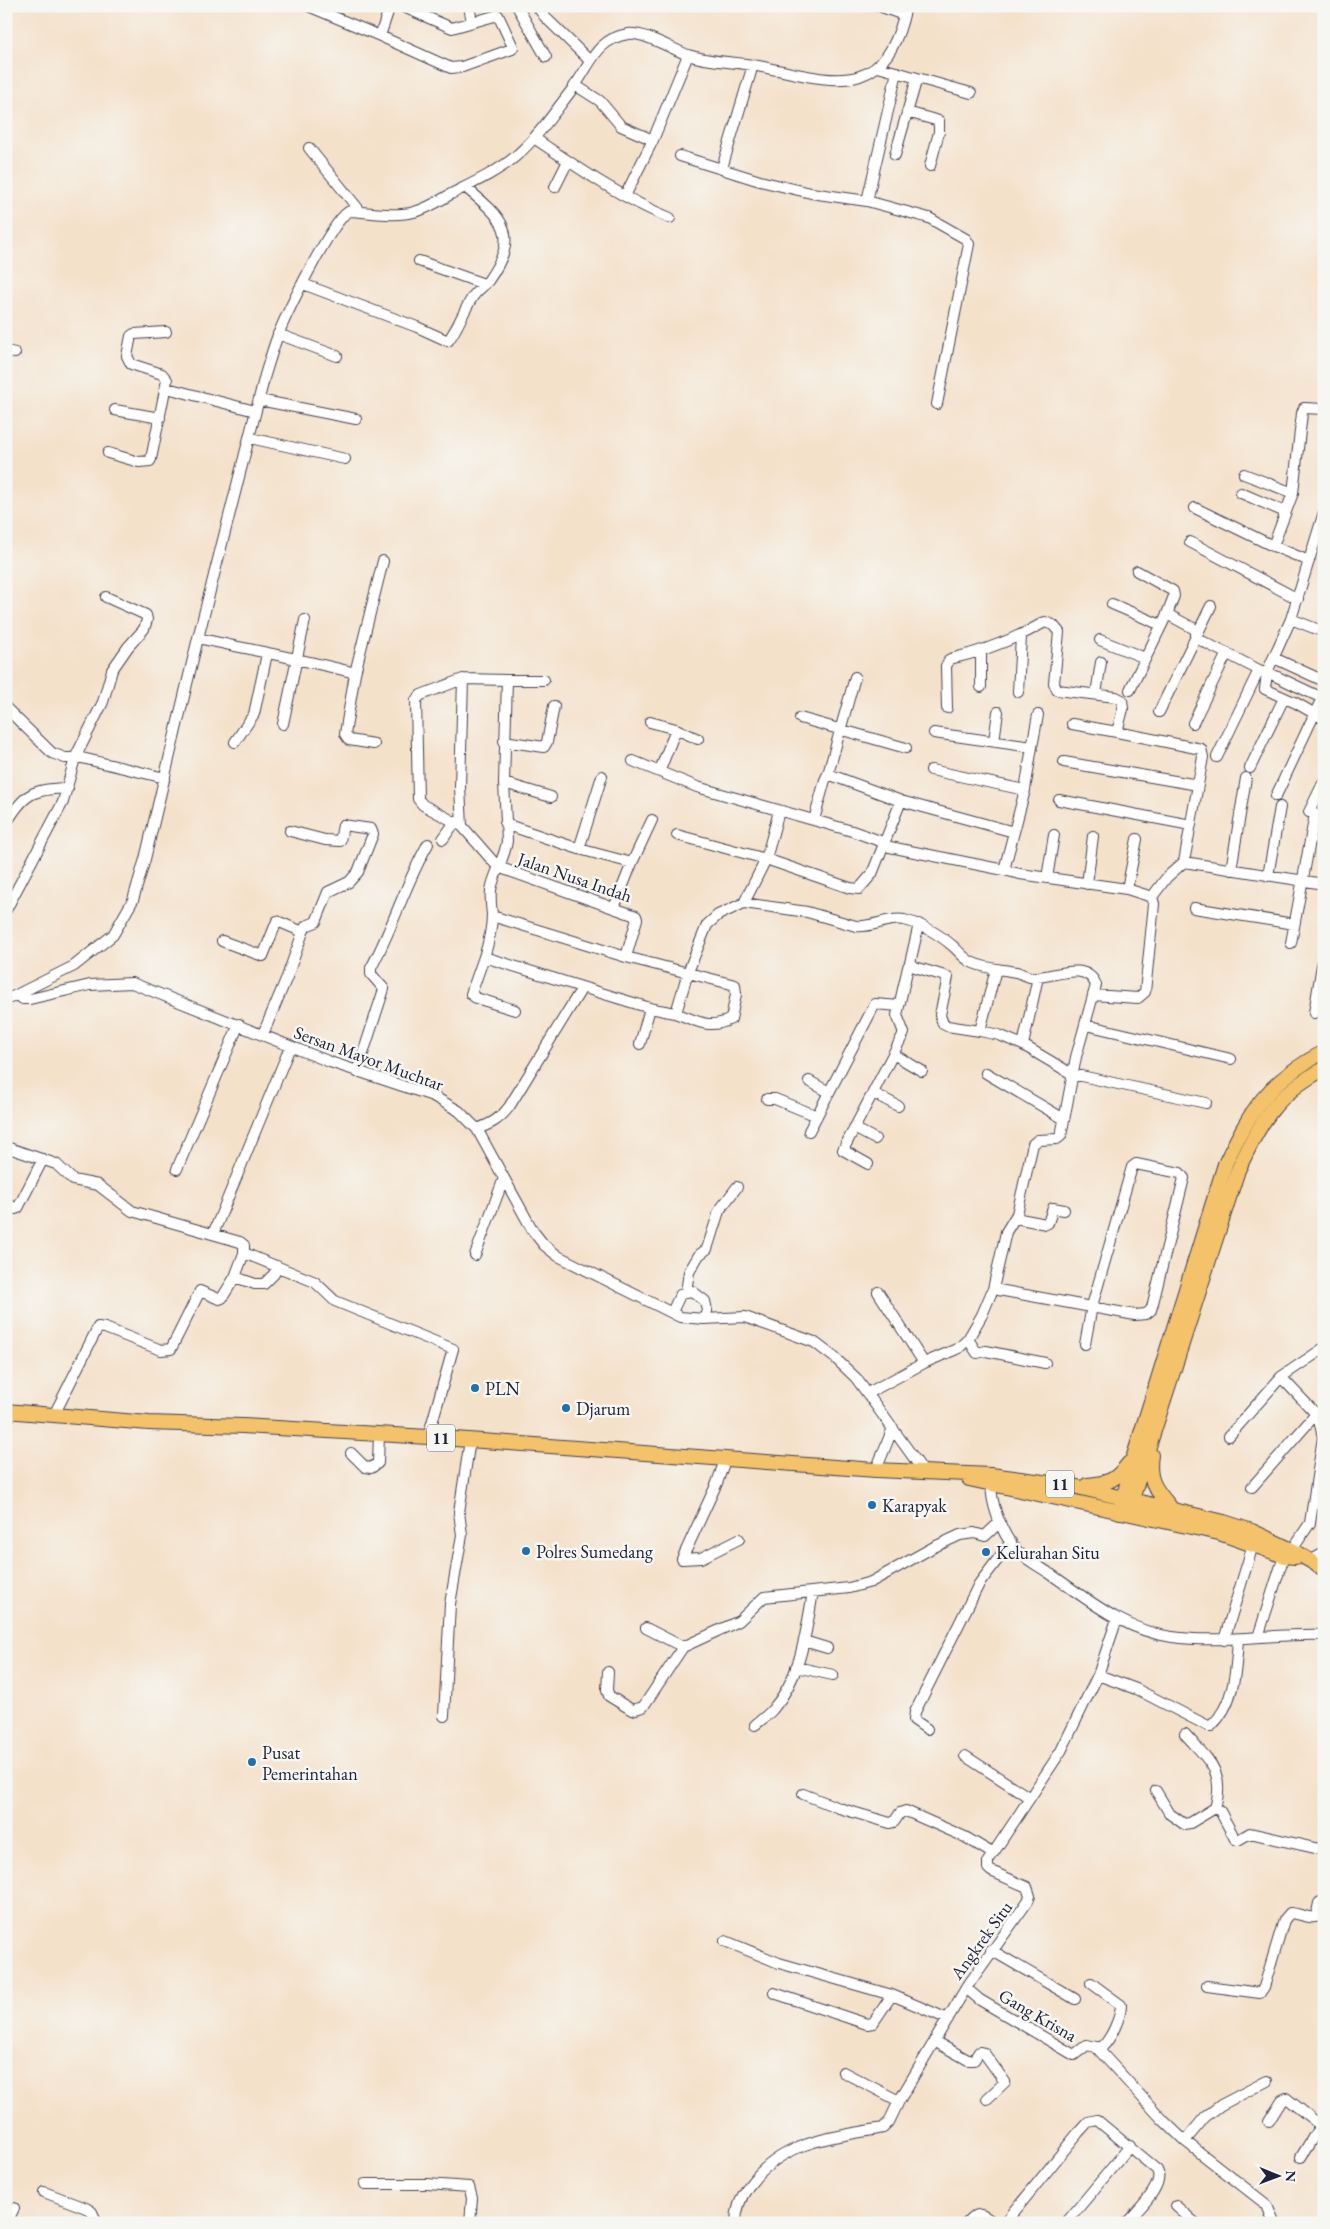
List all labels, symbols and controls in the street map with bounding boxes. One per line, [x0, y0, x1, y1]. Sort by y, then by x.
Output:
street label: Jalan Nusa Indah [513, 846, 635, 907]
street label: Sersan Mayor Muchtar [291, 1020, 447, 1096]
place label: PLN [485, 1377, 520, 1400]
marker: PLN [469, 1382, 481, 1394]
place label: Djarum [576, 1397, 630, 1420]
marker: Djarum [560, 1402, 572, 1414]
road number: 11 [427, 1425, 455, 1452]
road number: 11 [1046, 1470, 1074, 1498]
place label: Karapyak [882, 1494, 947, 1517]
marker: Karapyak [866, 1499, 878, 1511]
place label: Polres Sumedang [536, 1540, 653, 1563]
place label: Kelurahan Situ [996, 1541, 1100, 1564]
marker: Polres Sumedang [520, 1545, 532, 1557]
marker: Kelurahan Situ [980, 1546, 992, 1558]
place label: Pusat Pemerintahan [262, 1741, 358, 1785]
marker: Pusat Pemerintahan [246, 1756, 258, 1768]
street label: Angkrek Situ [944, 1896, 1017, 1984]
street label: Gang Krisna [995, 1983, 1082, 2047]
north arrow [1252, 2152, 1302, 2202]
text: N [1282, 2170, 1300, 2183]

